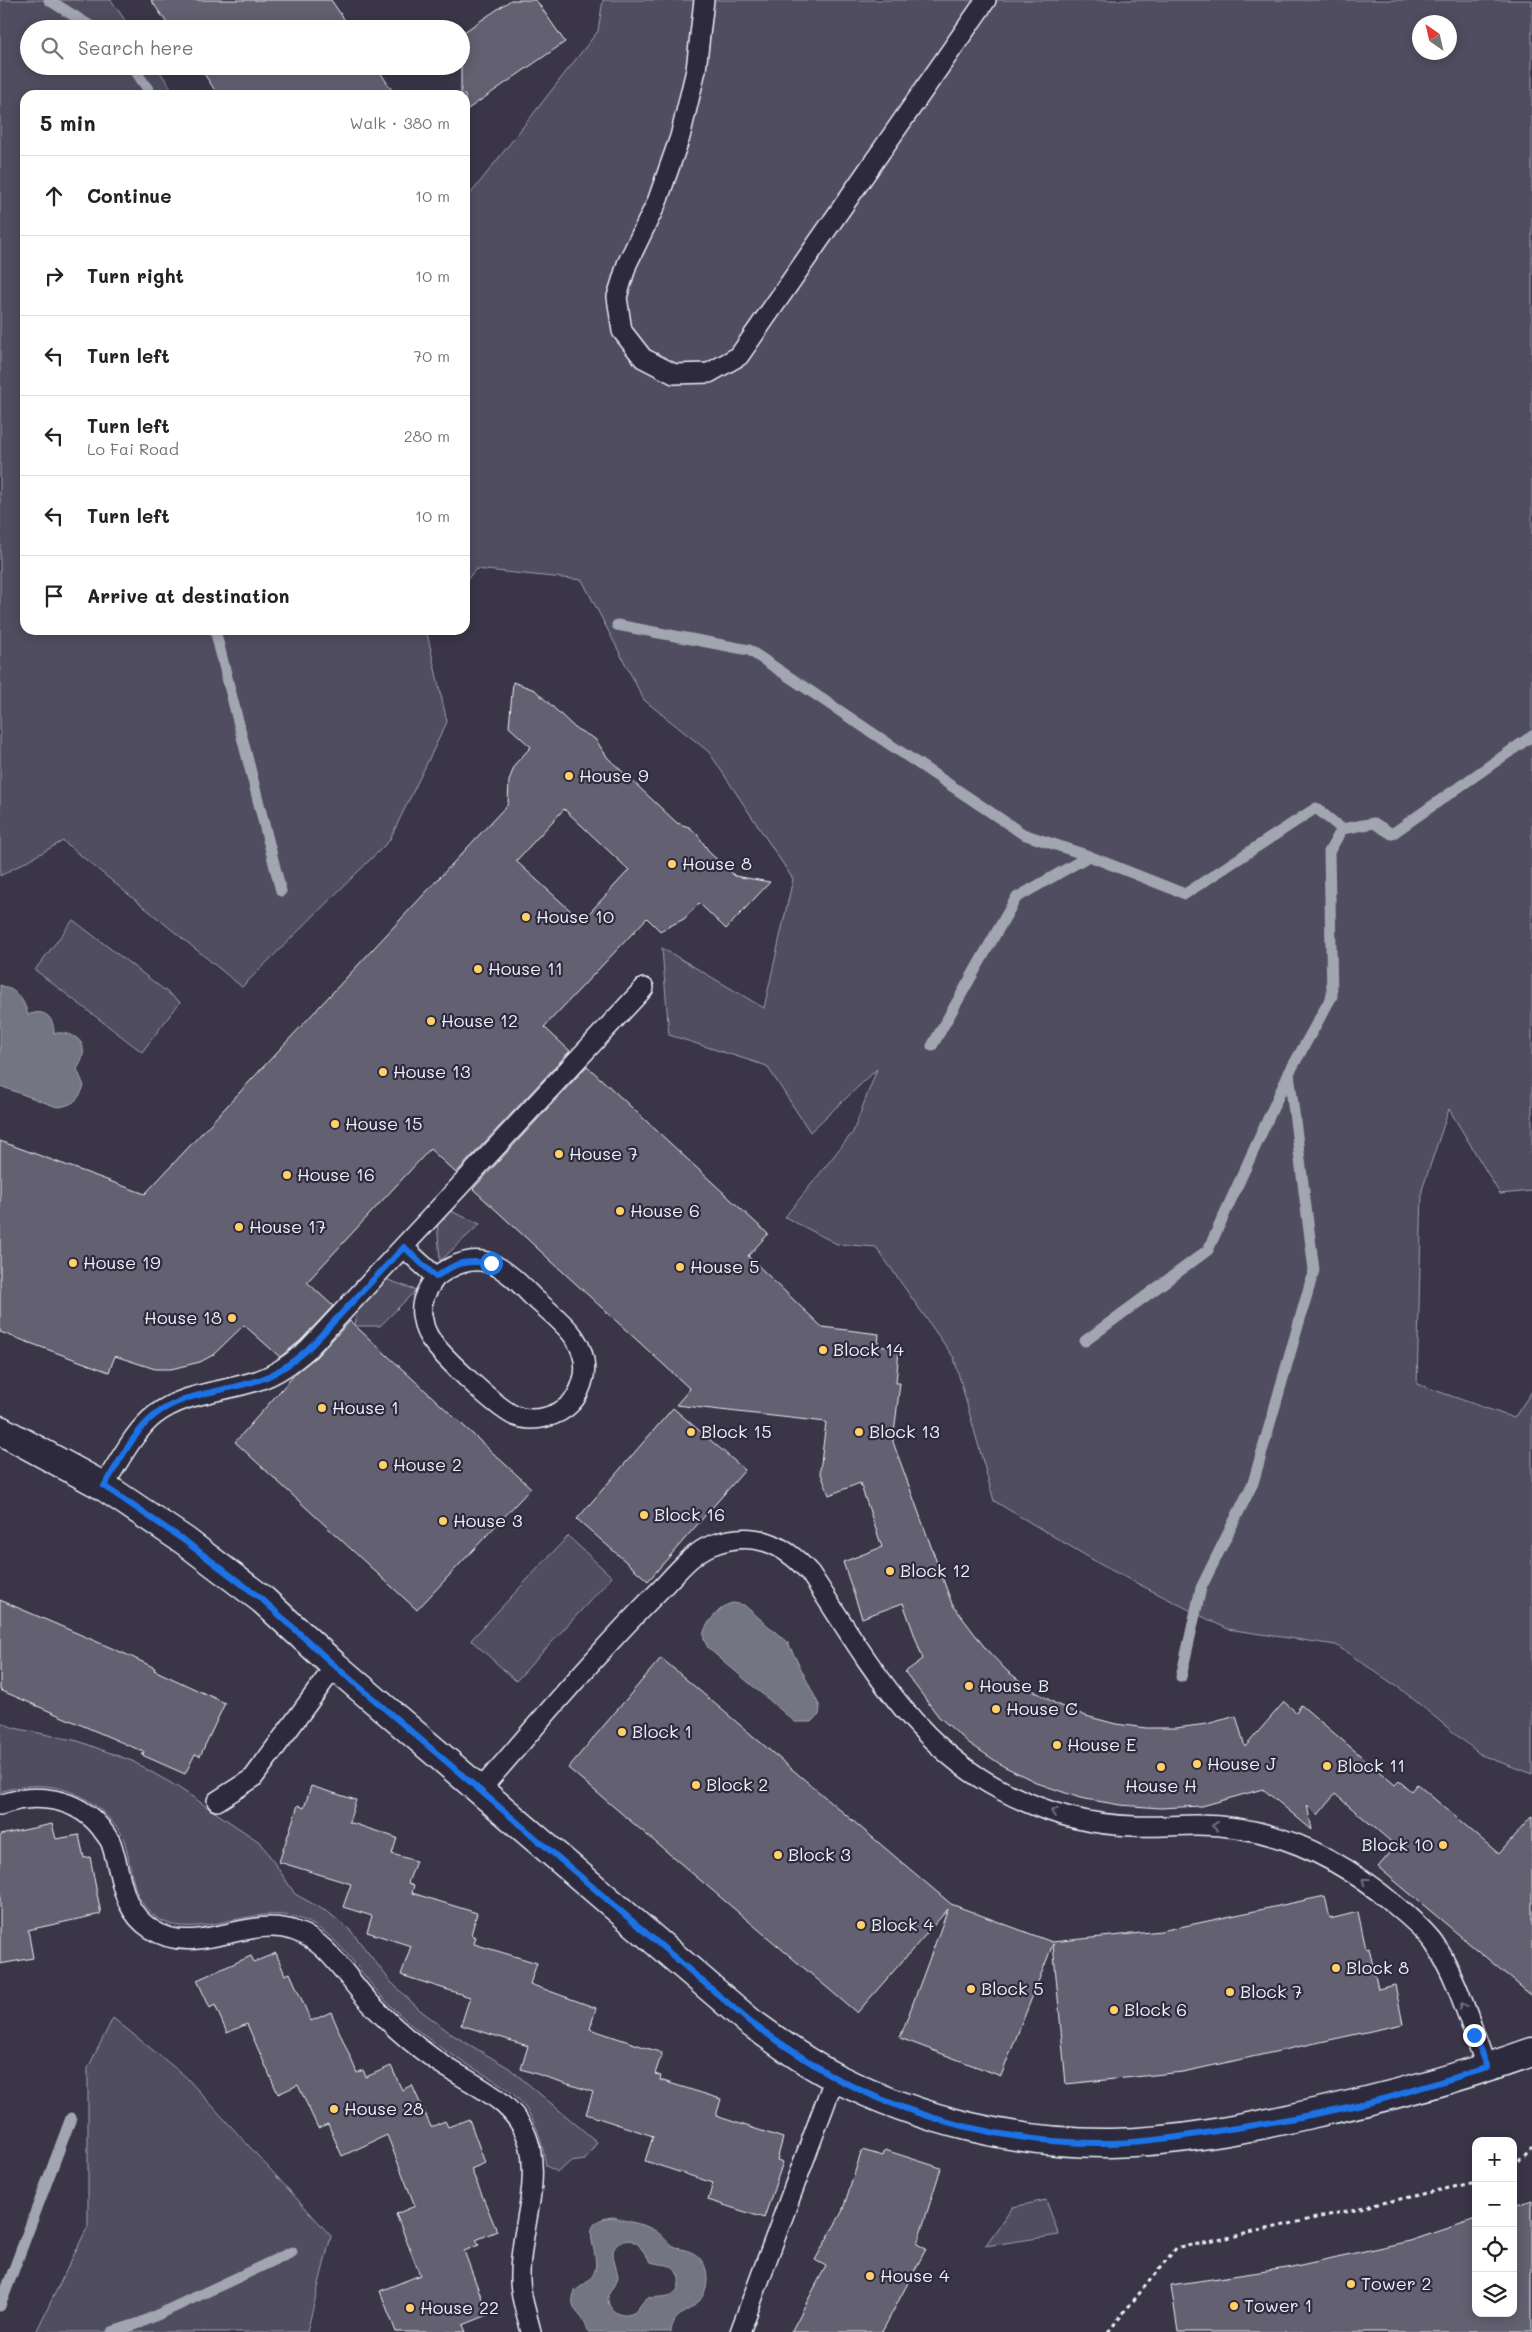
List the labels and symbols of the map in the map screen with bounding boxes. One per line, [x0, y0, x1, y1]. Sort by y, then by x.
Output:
north arrow [1412, 15, 1457, 60]
place label: House 9 [579, 763, 649, 787]
marker: House 9 [563, 770, 575, 782]
place label: House 8 [682, 851, 752, 875]
marker: House 8 [666, 858, 678, 870]
place label: House 10 [536, 904, 614, 928]
marker: House 10 [520, 911, 532, 923]
place label: House 11 [488, 956, 563, 980]
marker: House 11 [472, 963, 484, 975]
place label: House 12 [441, 1008, 518, 1032]
marker: House 12 [425, 1015, 437, 1027]
place label: House 13 [393, 1059, 471, 1083]
marker: House 13 [377, 1066, 389, 1078]
place label: House 15 [345, 1111, 423, 1135]
marker: House 15 [329, 1118, 341, 1130]
place label: House 7 [569, 1141, 638, 1165]
marker: House 7 [553, 1148, 565, 1160]
place label: House 16 [297, 1162, 375, 1186]
marker: House 16 [281, 1169, 293, 1181]
place label: House 6 [630, 1198, 700, 1222]
marker: House 6 [614, 1205, 626, 1217]
place label: House 17 [249, 1214, 326, 1238]
marker: House 17 [233, 1221, 245, 1233]
place label: House 19 [83, 1250, 161, 1274]
route start [480, 1252, 503, 1275]
place label: House 5 [690, 1254, 760, 1278]
marker: House 19 [67, 1257, 79, 1269]
marker: House 5 [674, 1261, 686, 1273]
place label: House 18 [144, 1305, 222, 1329]
marker: House 18 [226, 1312, 238, 1324]
place label: Block 14 [833, 1337, 904, 1361]
marker: Block 14 [817, 1344, 829, 1356]
place label: House 1 [332, 1395, 399, 1419]
marker: House 1 [316, 1402, 328, 1414]
place label: Block 15 [701, 1419, 772, 1443]
place label: Block 13 [869, 1419, 940, 1443]
marker: Block 15 [685, 1426, 697, 1438]
marker: Block 13 [853, 1426, 865, 1438]
place label: House 2 [393, 1452, 462, 1476]
marker: House 2 [377, 1459, 389, 1471]
place label: Block 16 [654, 1502, 725, 1526]
place label: House 3 [453, 1508, 523, 1532]
marker: Block 16 [638, 1509, 650, 1521]
marker: House 3 [437, 1515, 449, 1527]
place label: Block 12 [900, 1558, 970, 1582]
marker: Block 12 [884, 1565, 896, 1577]
place label: House B [979, 1673, 1049, 1697]
marker: House B [963, 1680, 975, 1692]
place label: House C [1006, 1696, 1078, 1720]
marker: House C [990, 1703, 1002, 1715]
place label: Block 1 [632, 1719, 692, 1743]
marker: Block 1 [616, 1726, 628, 1738]
place label: House E [1067, 1732, 1136, 1756]
marker: House E [1051, 1739, 1063, 1751]
place label: House J [1207, 1751, 1276, 1775]
place label: Block 11 [1337, 1753, 1405, 1777]
marker: House J [1191, 1758, 1203, 1770]
marker: Block 11 [1321, 1760, 1333, 1772]
marker: House H [1155, 1761, 1167, 1773]
place label: Block 2 [706, 1772, 768, 1796]
place label: House H [1125, 1773, 1197, 1797]
marker: Block 2 [690, 1779, 702, 1791]
one-way arrow [1050, 1808, 1059, 1818]
one-way arrow [1211, 1821, 1219, 1832]
place label: Block 10 [1362, 1832, 1433, 1856]
marker: Block 10 [1437, 1839, 1449, 1851]
place label: Block 3 [788, 1842, 851, 1866]
marker: Block 3 [772, 1849, 784, 1861]
one-way arrow [1361, 1878, 1371, 1887]
place label: Block 4 [871, 1912, 934, 1936]
marker: Block 4 [855, 1919, 867, 1931]
place label: Block 8 [1346, 1955, 1409, 1979]
marker: Block 8 [1330, 1962, 1342, 1974]
place label: Block 5 [981, 1976, 1044, 2000]
place label: Block 7 [1240, 1979, 1302, 2003]
marker: Block 5 [965, 1983, 977, 1995]
marker: Block 7 [1224, 1986, 1236, 1998]
place label: Block 6 [1124, 1997, 1187, 2021]
one-way arrow [1459, 2002, 1469, 2011]
marker: Block 6 [1108, 2004, 1120, 2016]
route end [1463, 2024, 1486, 2047]
place label: House 28 [344, 2096, 424, 2120]
marker: House 28 [328, 2103, 340, 2115]
place label: House 4 [880, 2263, 950, 2287]
marker: House 4 [864, 2270, 876, 2282]
place label: Tower 2 [1361, 2271, 1432, 2295]
marker: Tower 2 [1345, 2278, 1357, 2290]
place label: Tower 1 [1244, 2293, 1313, 2317]
place label: House 22 [420, 2295, 499, 2319]
marker: Tower 1 [1228, 2300, 1240, 2312]
marker: House 22 [404, 2302, 416, 2314]

